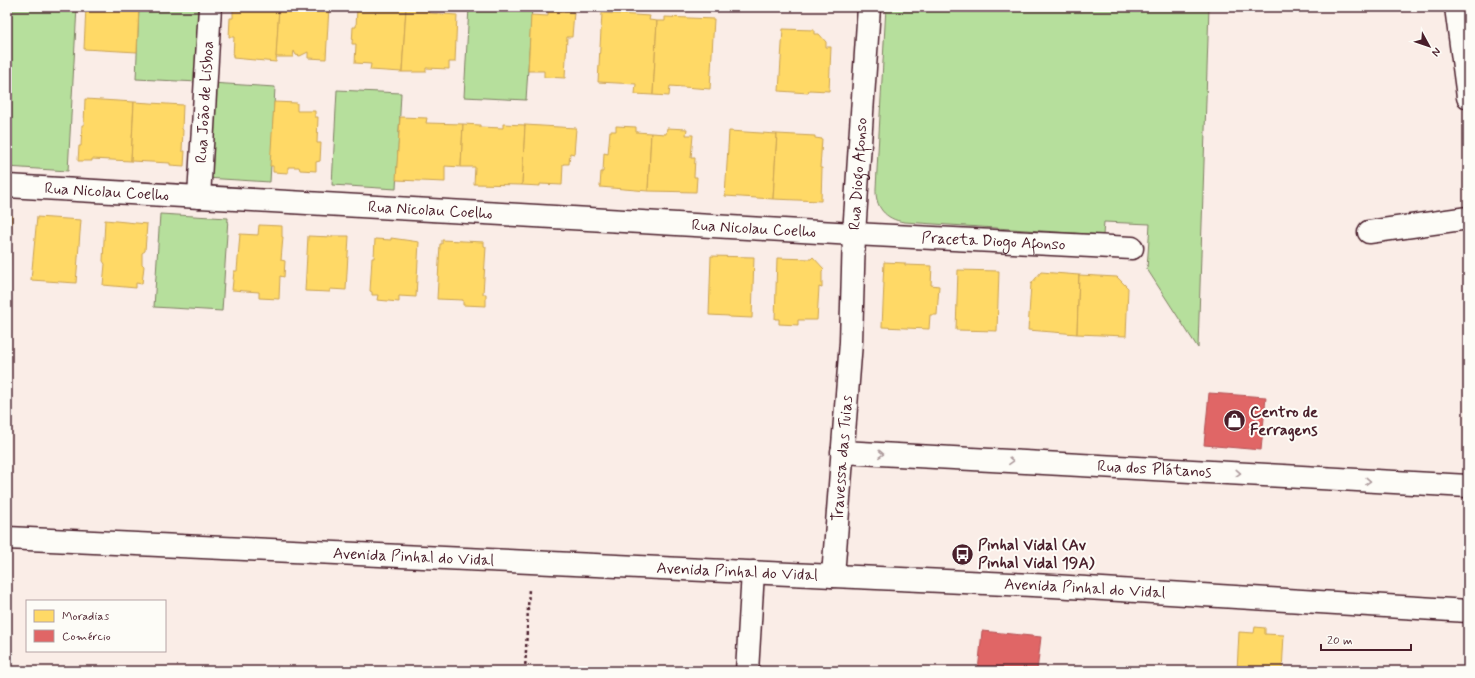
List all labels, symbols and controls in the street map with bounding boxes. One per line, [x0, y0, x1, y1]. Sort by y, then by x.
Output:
north arrow [1409, 26, 1449, 66]
street label: Rua João de Lisboa [190, 40, 219, 164]
text: N [1428, 44, 1444, 59]
street label: Rua Diogo Afonso [844, 117, 873, 231]
street label: Rua Nicolau Coelho [44, 178, 170, 206]
street label: Rua Nicolau Coelho [367, 196, 493, 224]
street label: Rua Nicolau Coelho [691, 214, 817, 242]
street label: Praceta Diogo Afonso [921, 227, 1066, 256]
street label: Travessa das Tuias [827, 395, 857, 522]
place label: Centro de Ferragens [1250, 402, 1318, 442]
shop icon: Centro de Ferragens [1222, 408, 1248, 434]
one-way arrow [878, 450, 884, 459]
street label: Rua dos Plátanos [1097, 455, 1212, 483]
one-way arrow [1008, 457, 1014, 466]
one-way arrow [1235, 469, 1241, 478]
one-way arrow [1365, 476, 1371, 485]
place label: Pinhal Vidal (Av Pinhal Vidal 19A) [978, 535, 1095, 574]
bus stop icon: Pinhal Vidal (Av Pinhal Vidal 19A) [949, 541, 975, 567]
street label: Avenida Pinhal do Vidal [332, 542, 495, 571]
street label: Avenida Pinhal do Vidal [656, 557, 818, 586]
street label: Avenida Pinhal do Vidal [1004, 573, 1166, 603]
legend [26, 600, 166, 652]
text: Moradias [62, 609, 110, 625]
scale bar [1321, 626, 1411, 652]
text: Comércio [62, 629, 111, 645]
text: 20 m [1327, 633, 1353, 649]

